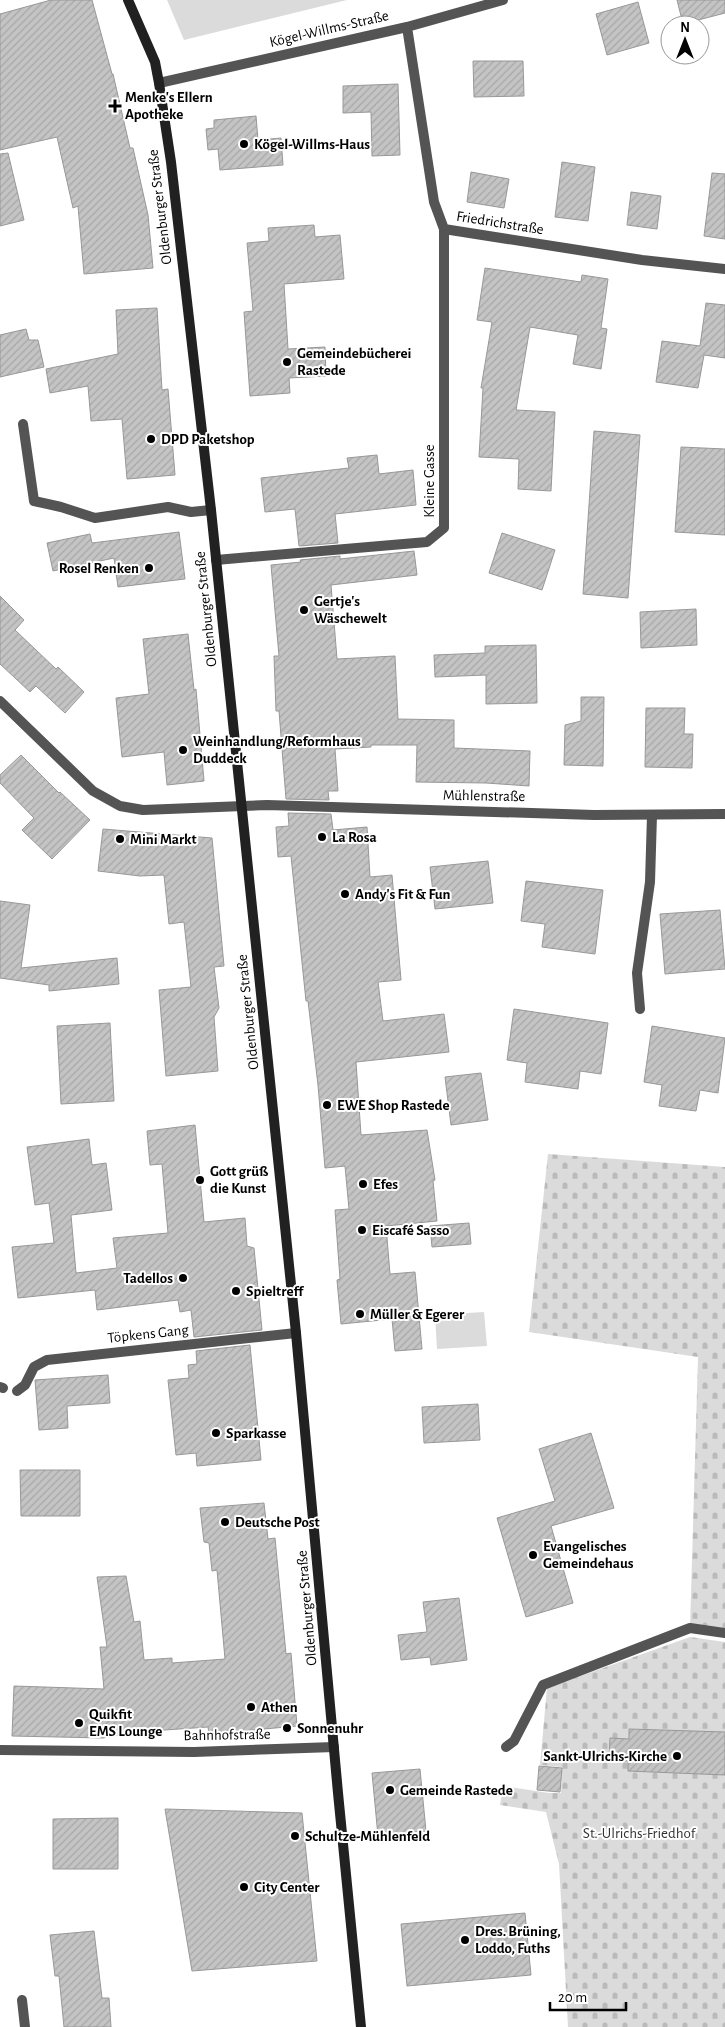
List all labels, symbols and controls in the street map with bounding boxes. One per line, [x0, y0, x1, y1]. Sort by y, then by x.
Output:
street label: Kögel-Willms-Straße [268, 8, 390, 50]
north arrow [660, 15, 710, 65]
text: N [680, 21, 690, 35]
place label: Menke's Ellern Apotheke [125, 90, 213, 122]
marker: Menke's Ellern Apotheke [109, 100, 121, 112]
place label: Kögel-Willms-Haus [254, 137, 370, 152]
marker: Kögel-Willms-Haus [238, 138, 250, 150]
street label: Oldenburger Straße [145, 148, 175, 265]
street label: Friedrichstraße [455, 209, 545, 237]
place label: Gemeindebücherei Rastede [297, 346, 411, 378]
marker: Gemeindebücherei Rastede [281, 356, 293, 368]
place label: DPD Paketshop [161, 432, 255, 447]
marker: DPD Paketshop [145, 433, 157, 445]
street label: Kleine Gasse [422, 444, 437, 518]
street label: Oldenburger Straße [192, 550, 220, 667]
place label: Rosel Renken [59, 561, 139, 576]
marker: Rosel Renken [143, 562, 155, 574]
place label: Gertje's Wäschewelt [314, 594, 387, 626]
marker: Gertje's Wäschewelt [298, 604, 310, 616]
place label: Weinhandlung/Reformhaus Duddeck [193, 734, 361, 766]
marker: Weinhandlung/Reformhaus Duddeck [177, 744, 189, 756]
street label: Mühlenstraße [443, 788, 525, 804]
place label: La Rosa [332, 830, 377, 845]
marker: La Rosa [316, 831, 328, 843]
place label: Mini Markt [130, 832, 197, 847]
marker: Mini Markt [114, 833, 126, 845]
place label: Andy's Fit & Fun [355, 887, 451, 902]
marker: Andy's Fit & Fun [339, 888, 351, 900]
street label: Oldenburger Straße [234, 953, 262, 1070]
place label: EWE Shop Rastede [337, 1098, 450, 1113]
marker: EWE Shop Rastede [321, 1099, 333, 1111]
place label: Gott grüß die Kunst [210, 1164, 269, 1196]
marker: Gott grüß die Kunst [194, 1174, 206, 1186]
place label: Efes [373, 1177, 398, 1192]
marker: Efes [357, 1178, 369, 1190]
place label: Eiscafé Sasso [372, 1223, 450, 1238]
marker: Eiscafé Sasso [356, 1224, 368, 1236]
place label: Tadellos [123, 1271, 173, 1286]
marker: Tadellos [177, 1272, 189, 1284]
place label: Spieltreff [246, 1284, 304, 1299]
marker: Spieltreff [230, 1285, 242, 1297]
place label: Müller & Egerer [370, 1307, 465, 1322]
marker: Müller & Egerer [354, 1308, 366, 1320]
street label: Töpkens Gang [107, 1322, 190, 1346]
place label: Sparkasse [226, 1426, 286, 1441]
marker: Sparkasse [210, 1427, 222, 1439]
place label: Deutsche Post [235, 1515, 320, 1530]
marker: Deutsche Post [219, 1516, 231, 1528]
place label: Evangelisches Gemeindehaus [543, 1539, 634, 1571]
marker: Evangelisches Gemeindehaus [527, 1549, 539, 1561]
street label: Oldenburger Straße [294, 1550, 320, 1666]
place label: Athen [261, 1700, 298, 1715]
marker: Athen [245, 1701, 257, 1713]
place label: Quikfit EMS Lounge [89, 1707, 162, 1739]
marker: Quikfit EMS Lounge [73, 1717, 85, 1729]
place label: Sonnenuhr [297, 1721, 364, 1736]
marker: Sonnenuhr [281, 1722, 293, 1734]
street label: Bahnhofstraße [183, 1727, 271, 1743]
place label: Sankt-Ulrichs-Kirche [543, 1749, 667, 1764]
marker: Sankt-Ulrichs-Kirche [671, 1750, 683, 1762]
place label: Gemeinde Rastede [400, 1783, 513, 1798]
marker: Gemeinde Rastede [384, 1784, 396, 1796]
park label: St.-Ulrichs-Friedhof [583, 1826, 697, 1841]
place label: Schultze-Mühlenfeld [305, 1829, 430, 1844]
marker: Schultze-Mühlenfeld [289, 1830, 301, 1842]
place label: City Center [254, 1880, 320, 1895]
marker: City Center [238, 1881, 250, 1893]
place label: Dres. Brüning, Loddo, Fuths [475, 1924, 561, 1956]
marker: Dres. Brüning, Loddo, Fuths [459, 1934, 471, 1946]
scale bar [550, 1980, 626, 2012]
text: 20 m [558, 1990, 587, 2005]

